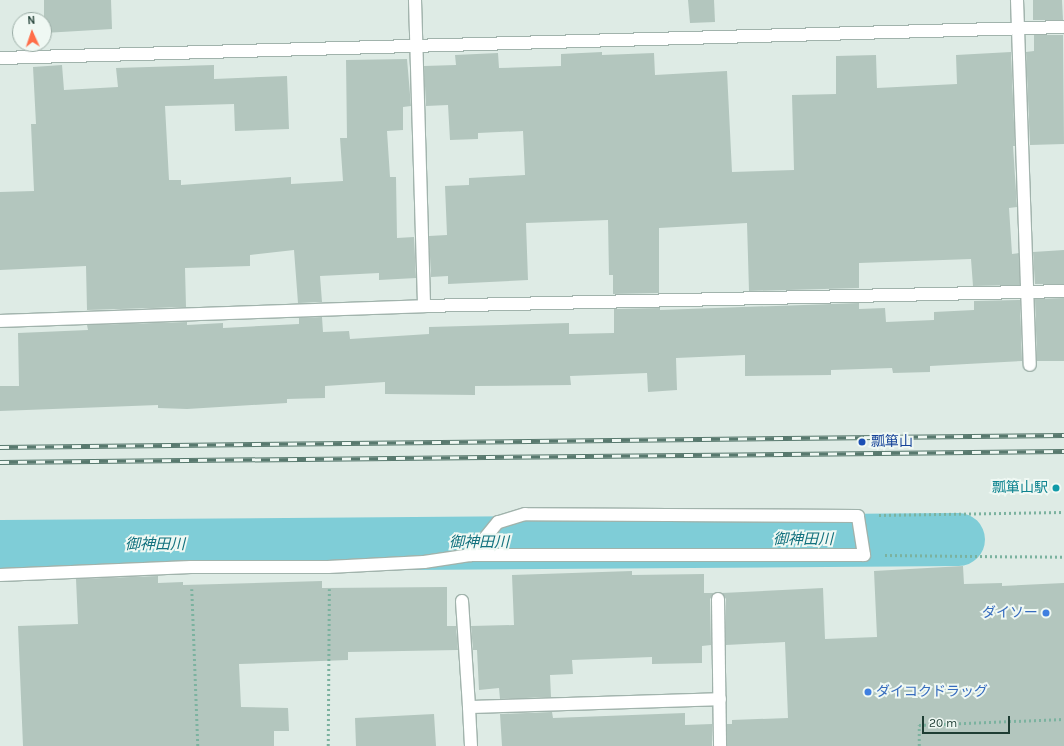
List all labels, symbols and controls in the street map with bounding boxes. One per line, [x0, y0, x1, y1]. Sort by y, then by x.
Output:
north arrow [12, 12, 52, 52]
text: N [27, 14, 36, 27]
place label: 瓢箪山 [871, 434, 913, 450]
marker: 瓢箪山 [856, 436, 868, 448]
place label: 瓢箪山駅 [992, 480, 1048, 496]
marker: 瓢箪山駅 [1051, 483, 1061, 493]
water label: 御神田川 [773, 531, 833, 549]
water label: 御神田川 [449, 534, 509, 552]
water label: 御神田川 [125, 536, 185, 554]
place label: ダイソー [982, 605, 1038, 621]
marker: ダイソー [1041, 608, 1051, 618]
place label: ダイコクドラッグ [876, 684, 988, 700]
marker: ダイコクドラッグ [863, 687, 873, 697]
scale bar [924, 708, 1012, 734]
text: 20 m [929, 716, 957, 730]

